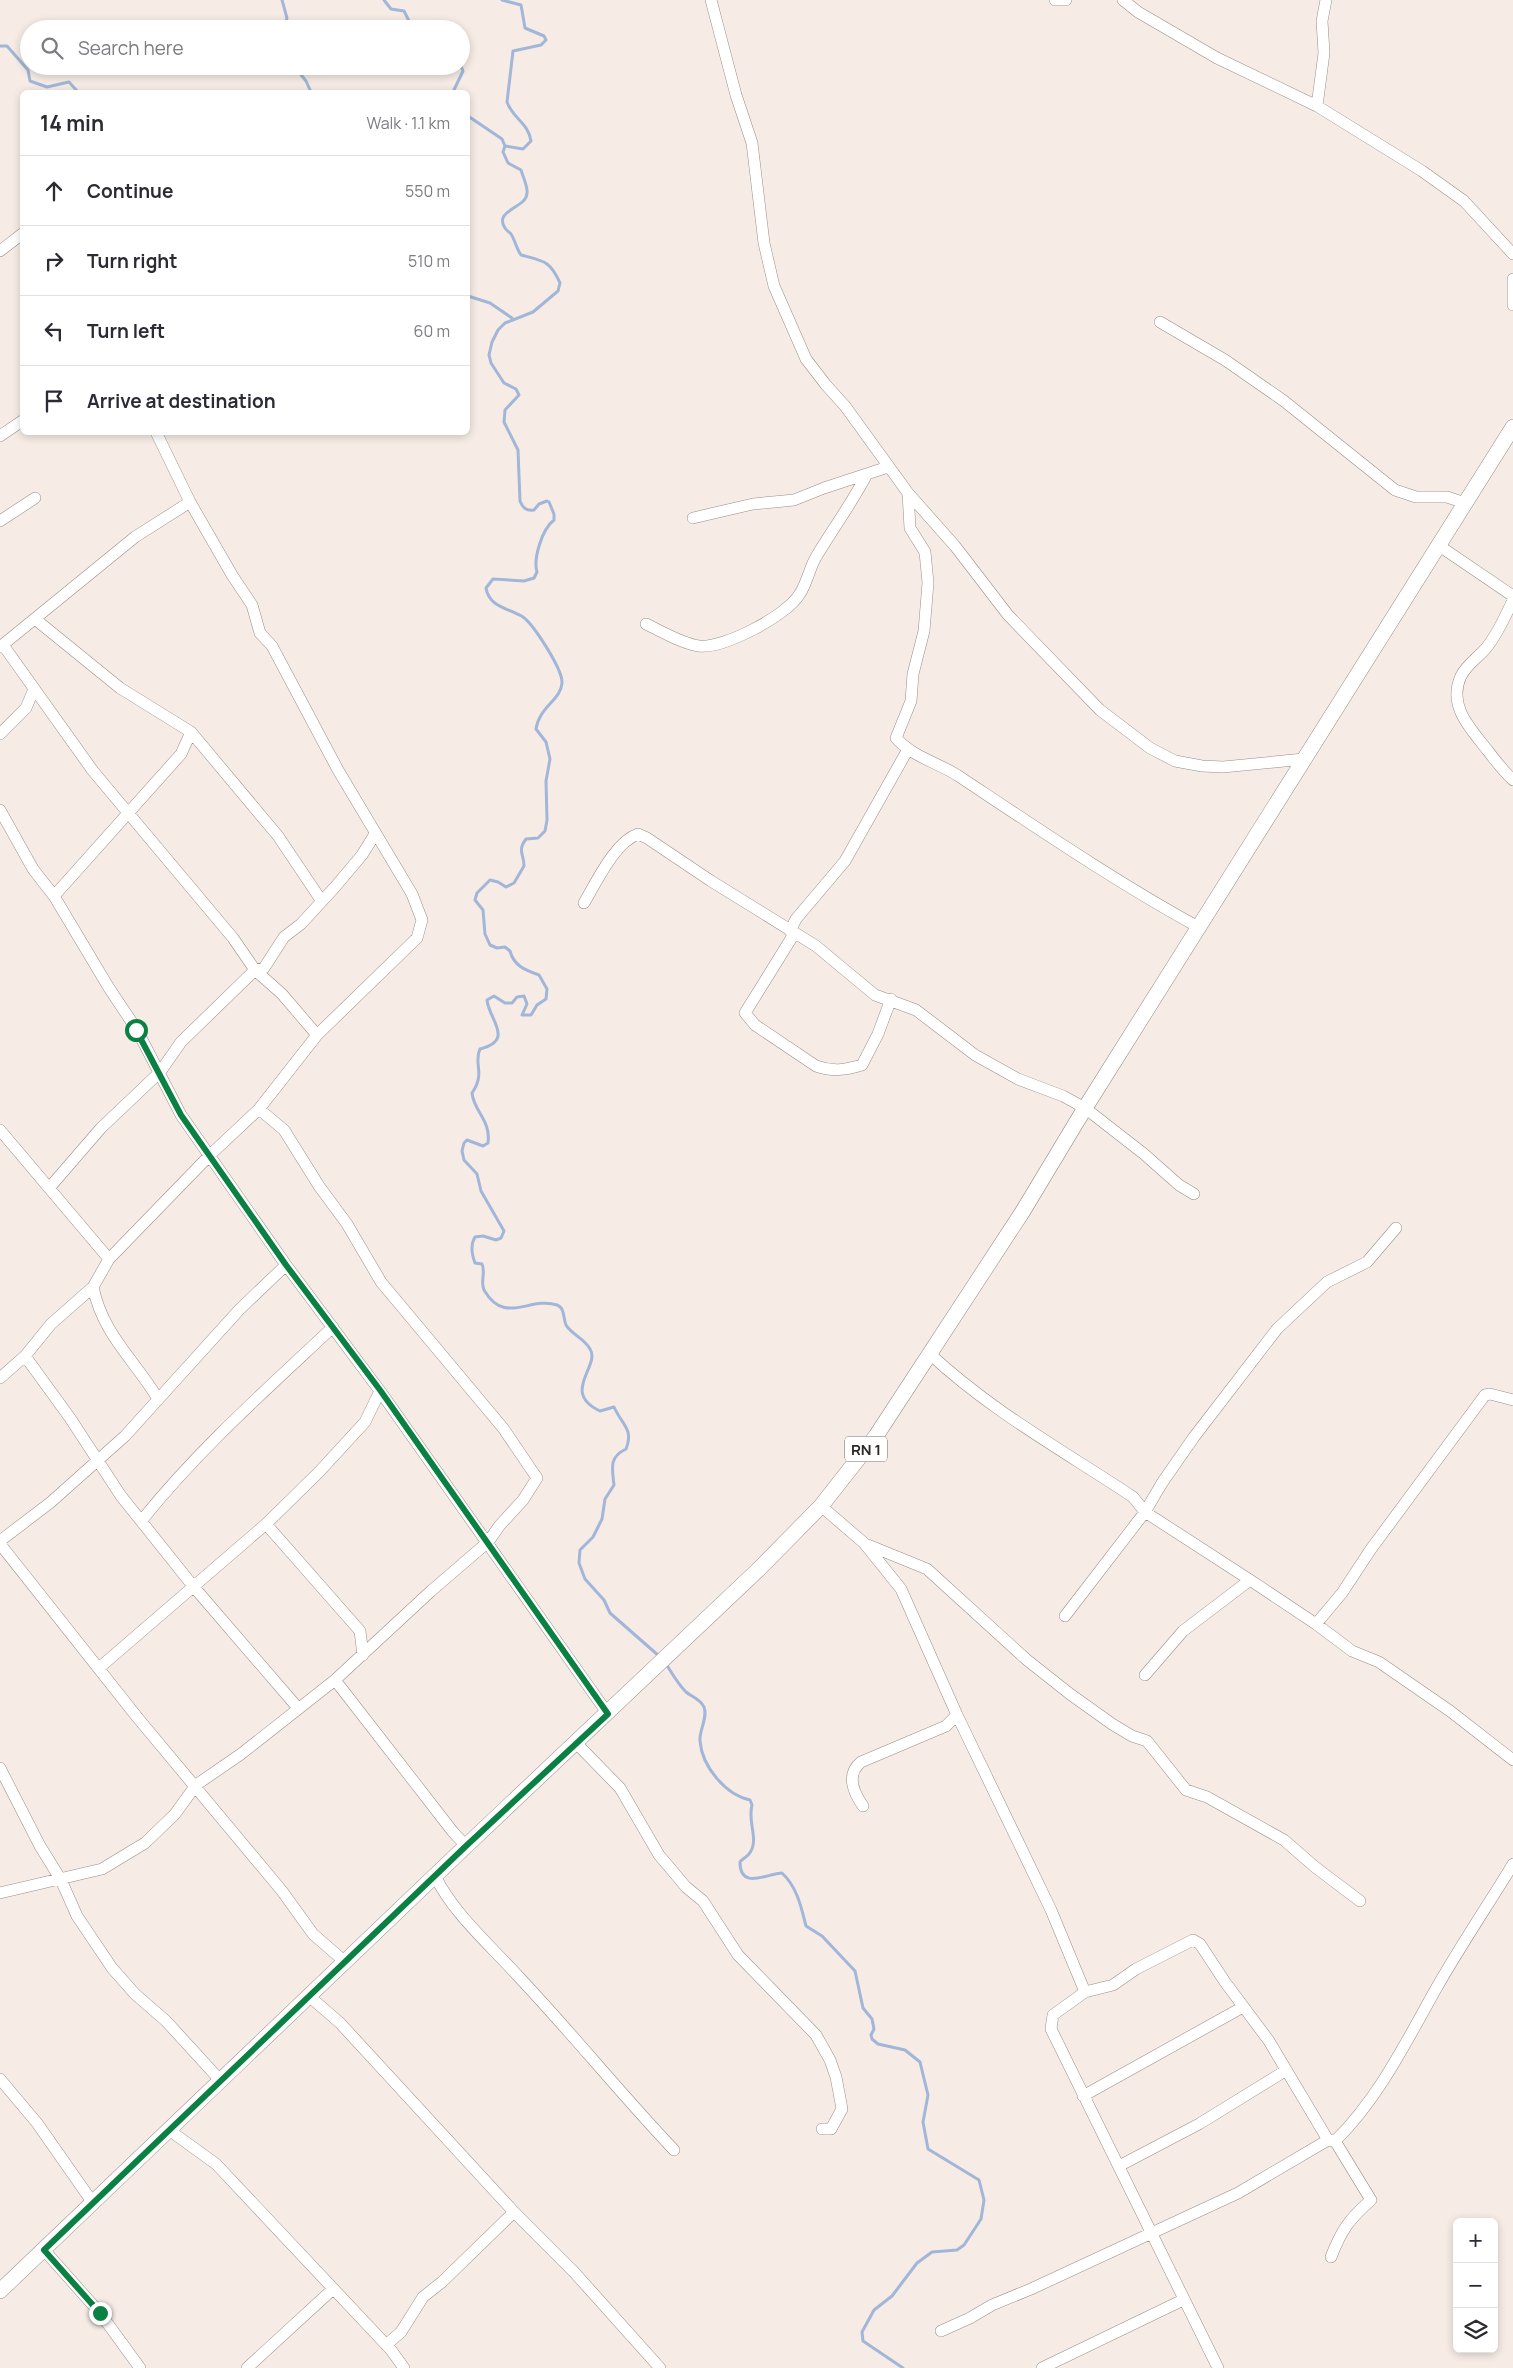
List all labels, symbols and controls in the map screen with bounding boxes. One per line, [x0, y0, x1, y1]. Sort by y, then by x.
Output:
search box [20, 20, 470, 75]
icon: search [38, 34, 66, 62]
text: Search here [78, 35, 184, 61]
text: 14 min [40, 109, 104, 137]
text: Walk · 1.1 km [366, 112, 450, 134]
icon: ahead [40, 177, 68, 205]
text: Continue [87, 178, 173, 204]
text: 550 m [405, 180, 450, 202]
icon: right [40, 247, 68, 275]
text: Turn right [87, 248, 177, 274]
text: 510 m [408, 250, 450, 272]
icon: left [40, 317, 68, 345]
text: Turn left [87, 318, 165, 344]
text: 60 m [414, 320, 450, 342]
icon: arrive [40, 387, 68, 415]
text: Arrive at destination [87, 388, 276, 414]
route start [125, 1019, 148, 1042]
road number: RN 1 [845, 1436, 887, 1462]
map controls [1453, 2218, 1498, 2353]
button: + [1453, 2218, 1498, 2263]
button: − [1453, 2263, 1498, 2308]
route end [89, 2302, 112, 2325]
button: layers [1453, 2308, 1498, 2353]

